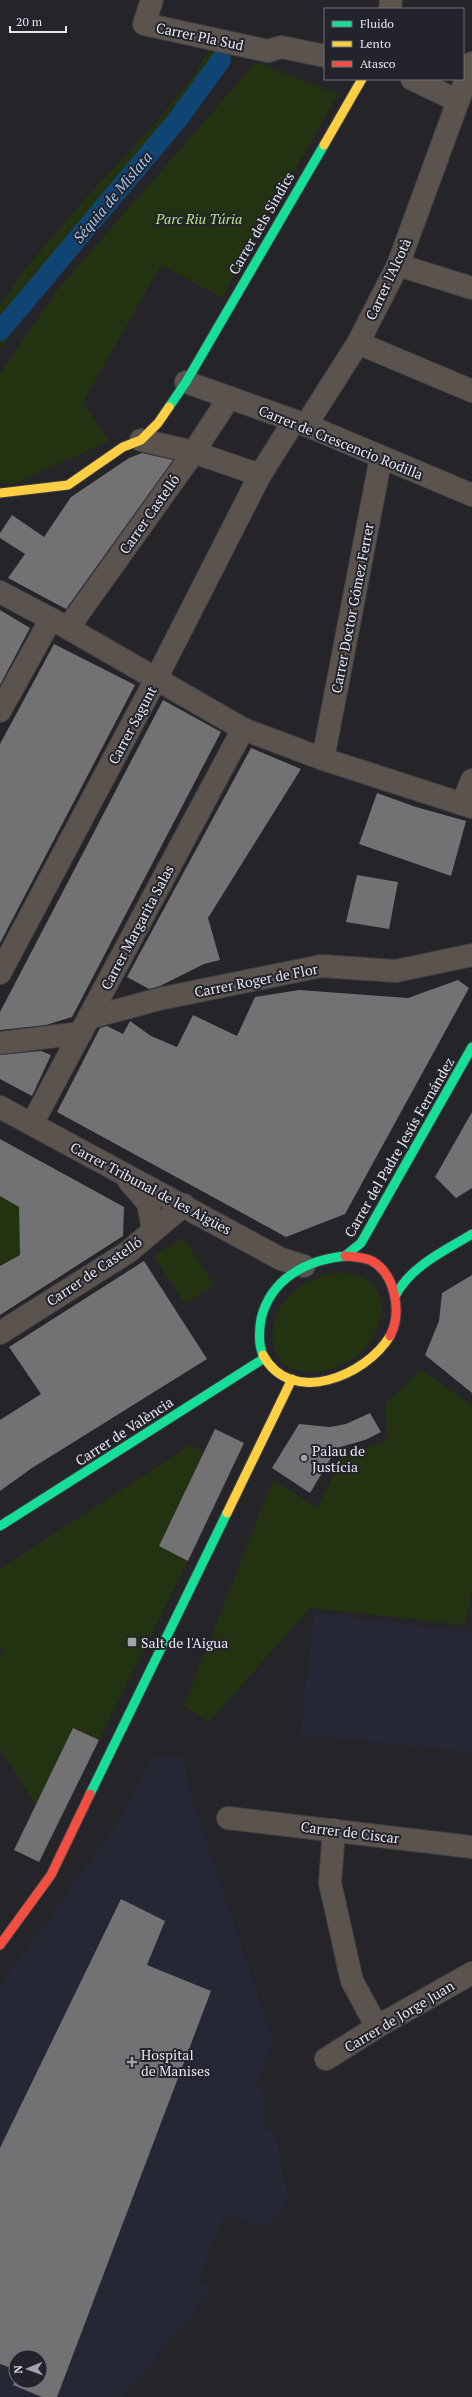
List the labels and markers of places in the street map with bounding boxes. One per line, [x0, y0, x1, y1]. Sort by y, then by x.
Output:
place label: Palau de Justícia [312, 1441, 365, 1476]
marker: Palau de Justícia [299, 1453, 309, 1463]
place label: Salt de l'Aigua [141, 1633, 228, 1652]
marker: Salt de l'Aigua [126, 1636, 138, 1648]
place label: Hospital de Manises [141, 2045, 210, 2080]
marker: Hospital de Manises [126, 2056, 138, 2068]

